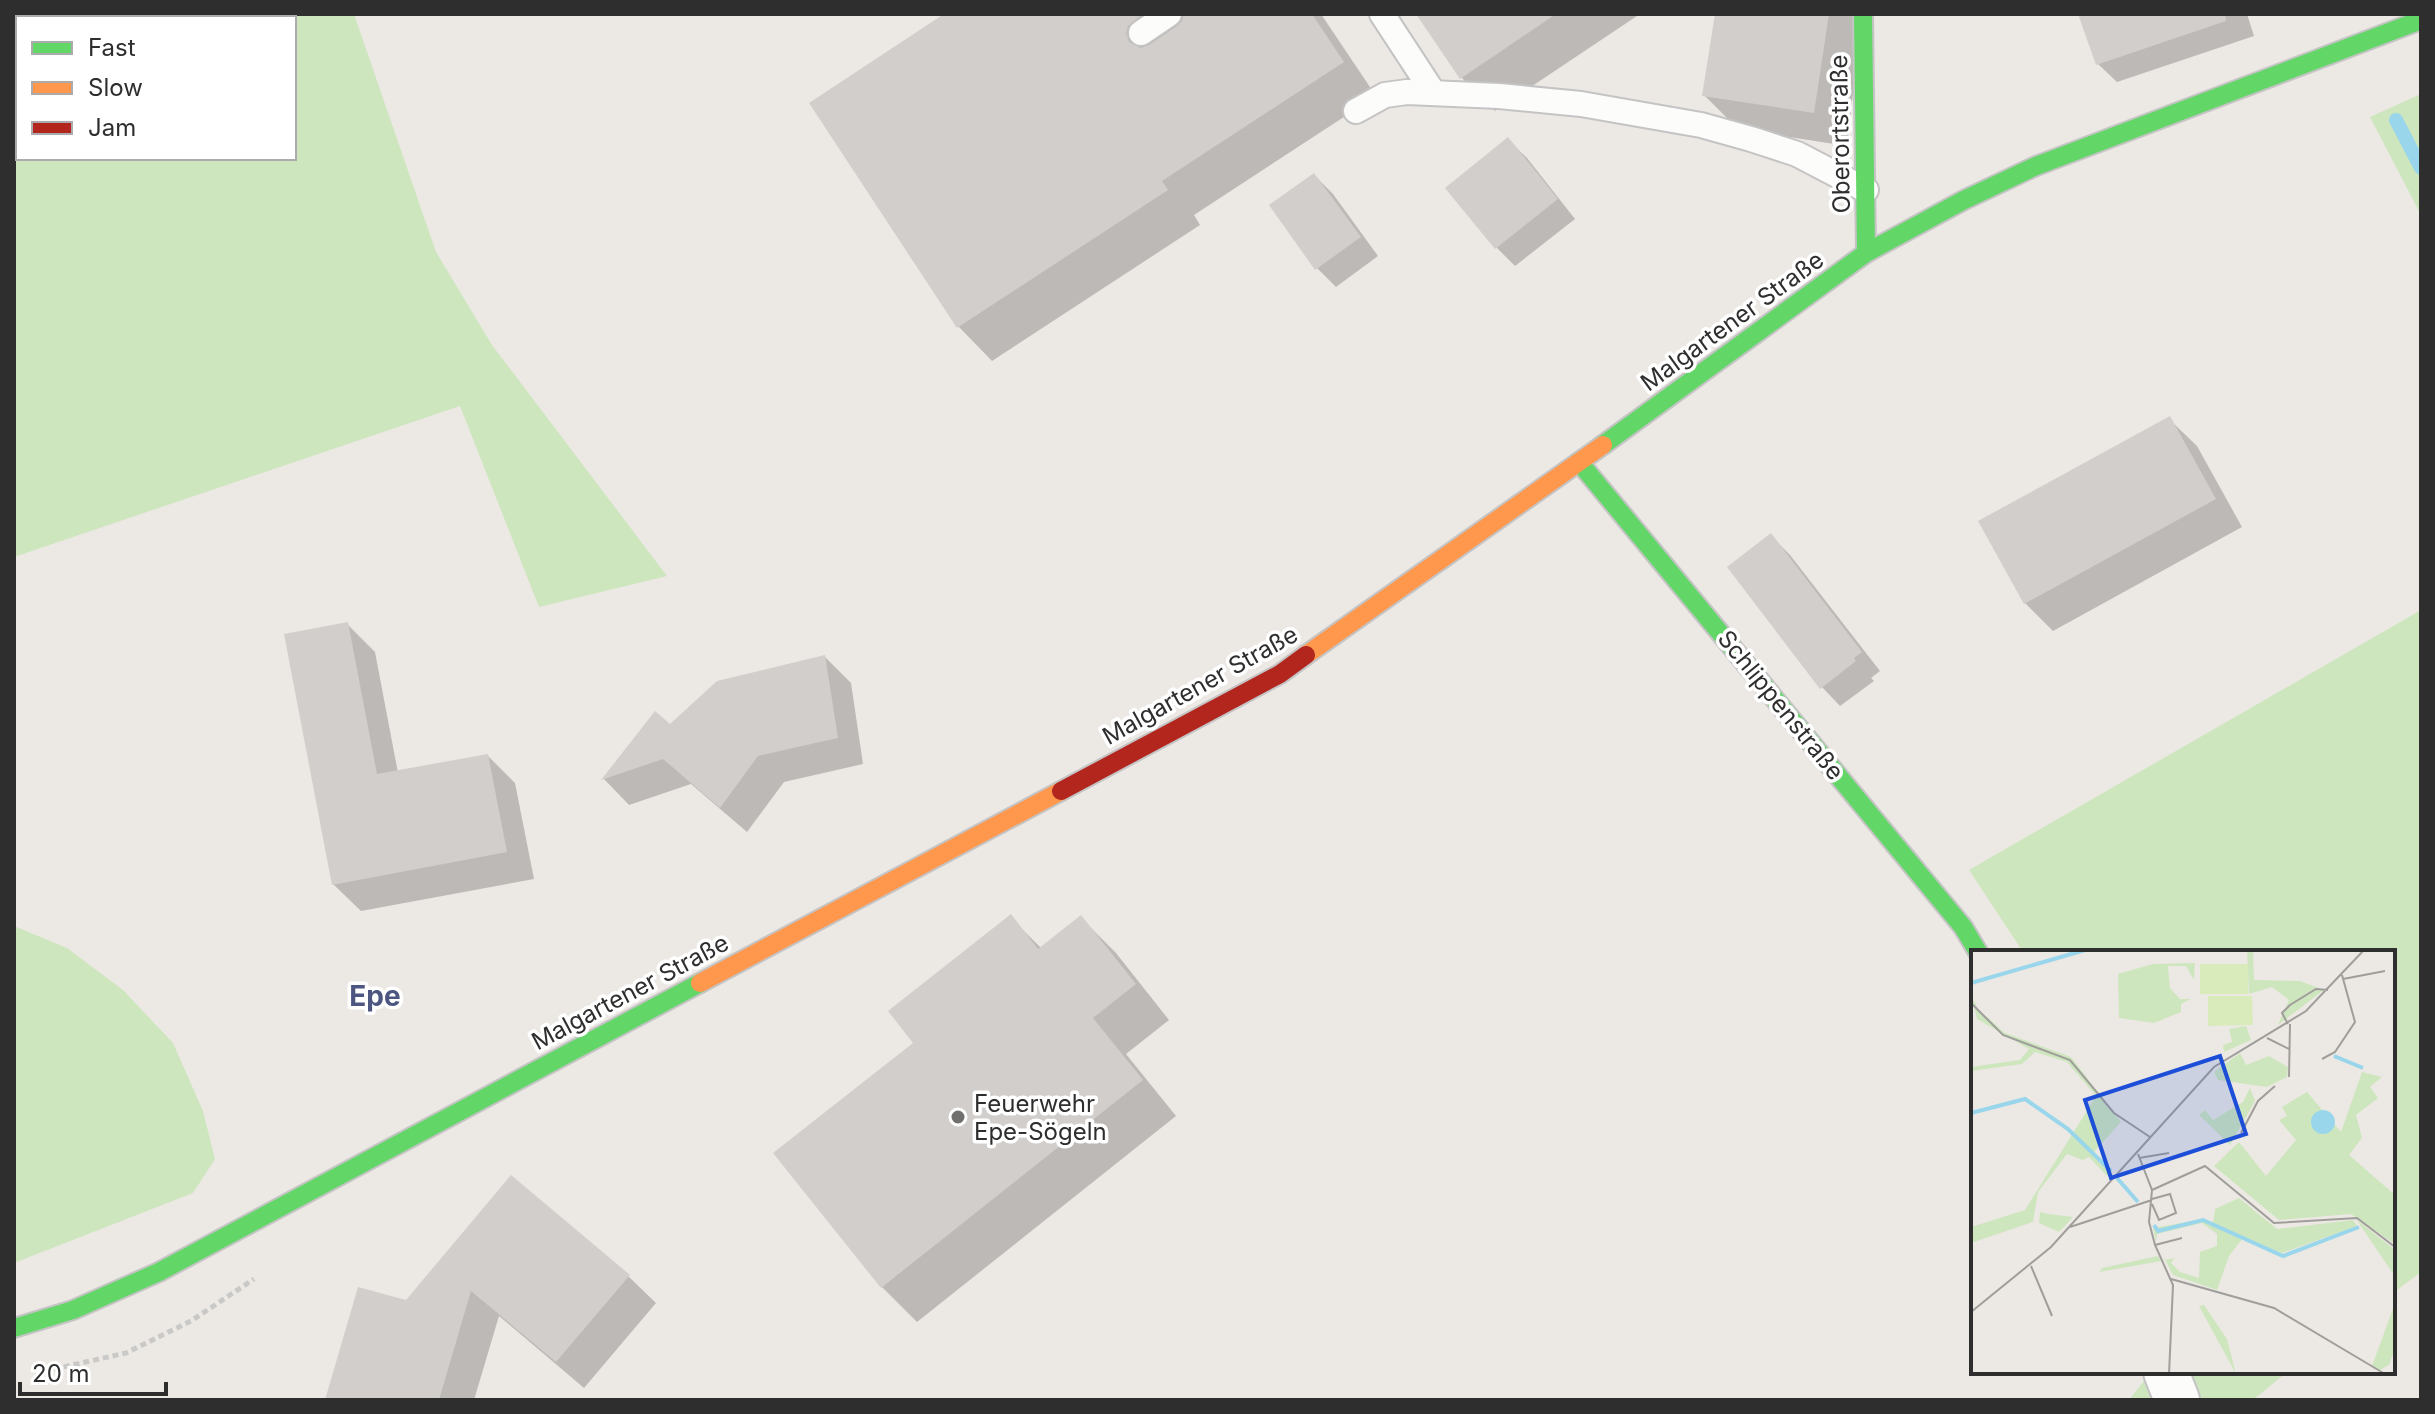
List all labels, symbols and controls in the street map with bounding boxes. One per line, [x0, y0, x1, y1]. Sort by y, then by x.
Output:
legend [16, 16, 296, 160]
text: Fast [88, 33, 136, 62]
street label: Oberortstraße [1824, 54, 1856, 214]
text: Slow [88, 73, 143, 102]
text: Jam [88, 113, 136, 142]
street label: Malgartener Straße [1635, 245, 1829, 397]
street label: Malgartener Straße [1097, 619, 1303, 751]
street label: Schlippenstraße [1712, 624, 1850, 786]
street label: Malgartener Straße [527, 928, 733, 1056]
inset map [1971, 950, 2395, 1374]
district label: Epe [349, 979, 401, 1013]
place label: Feuerwehr Epe-Sögeln [974, 1089, 1107, 1146]
marker: Feuerwehr Epe-Sögeln [949, 1108, 967, 1126]
scale bar [20, 1346, 166, 1396]
text: 20 m [32, 1359, 90, 1388]

